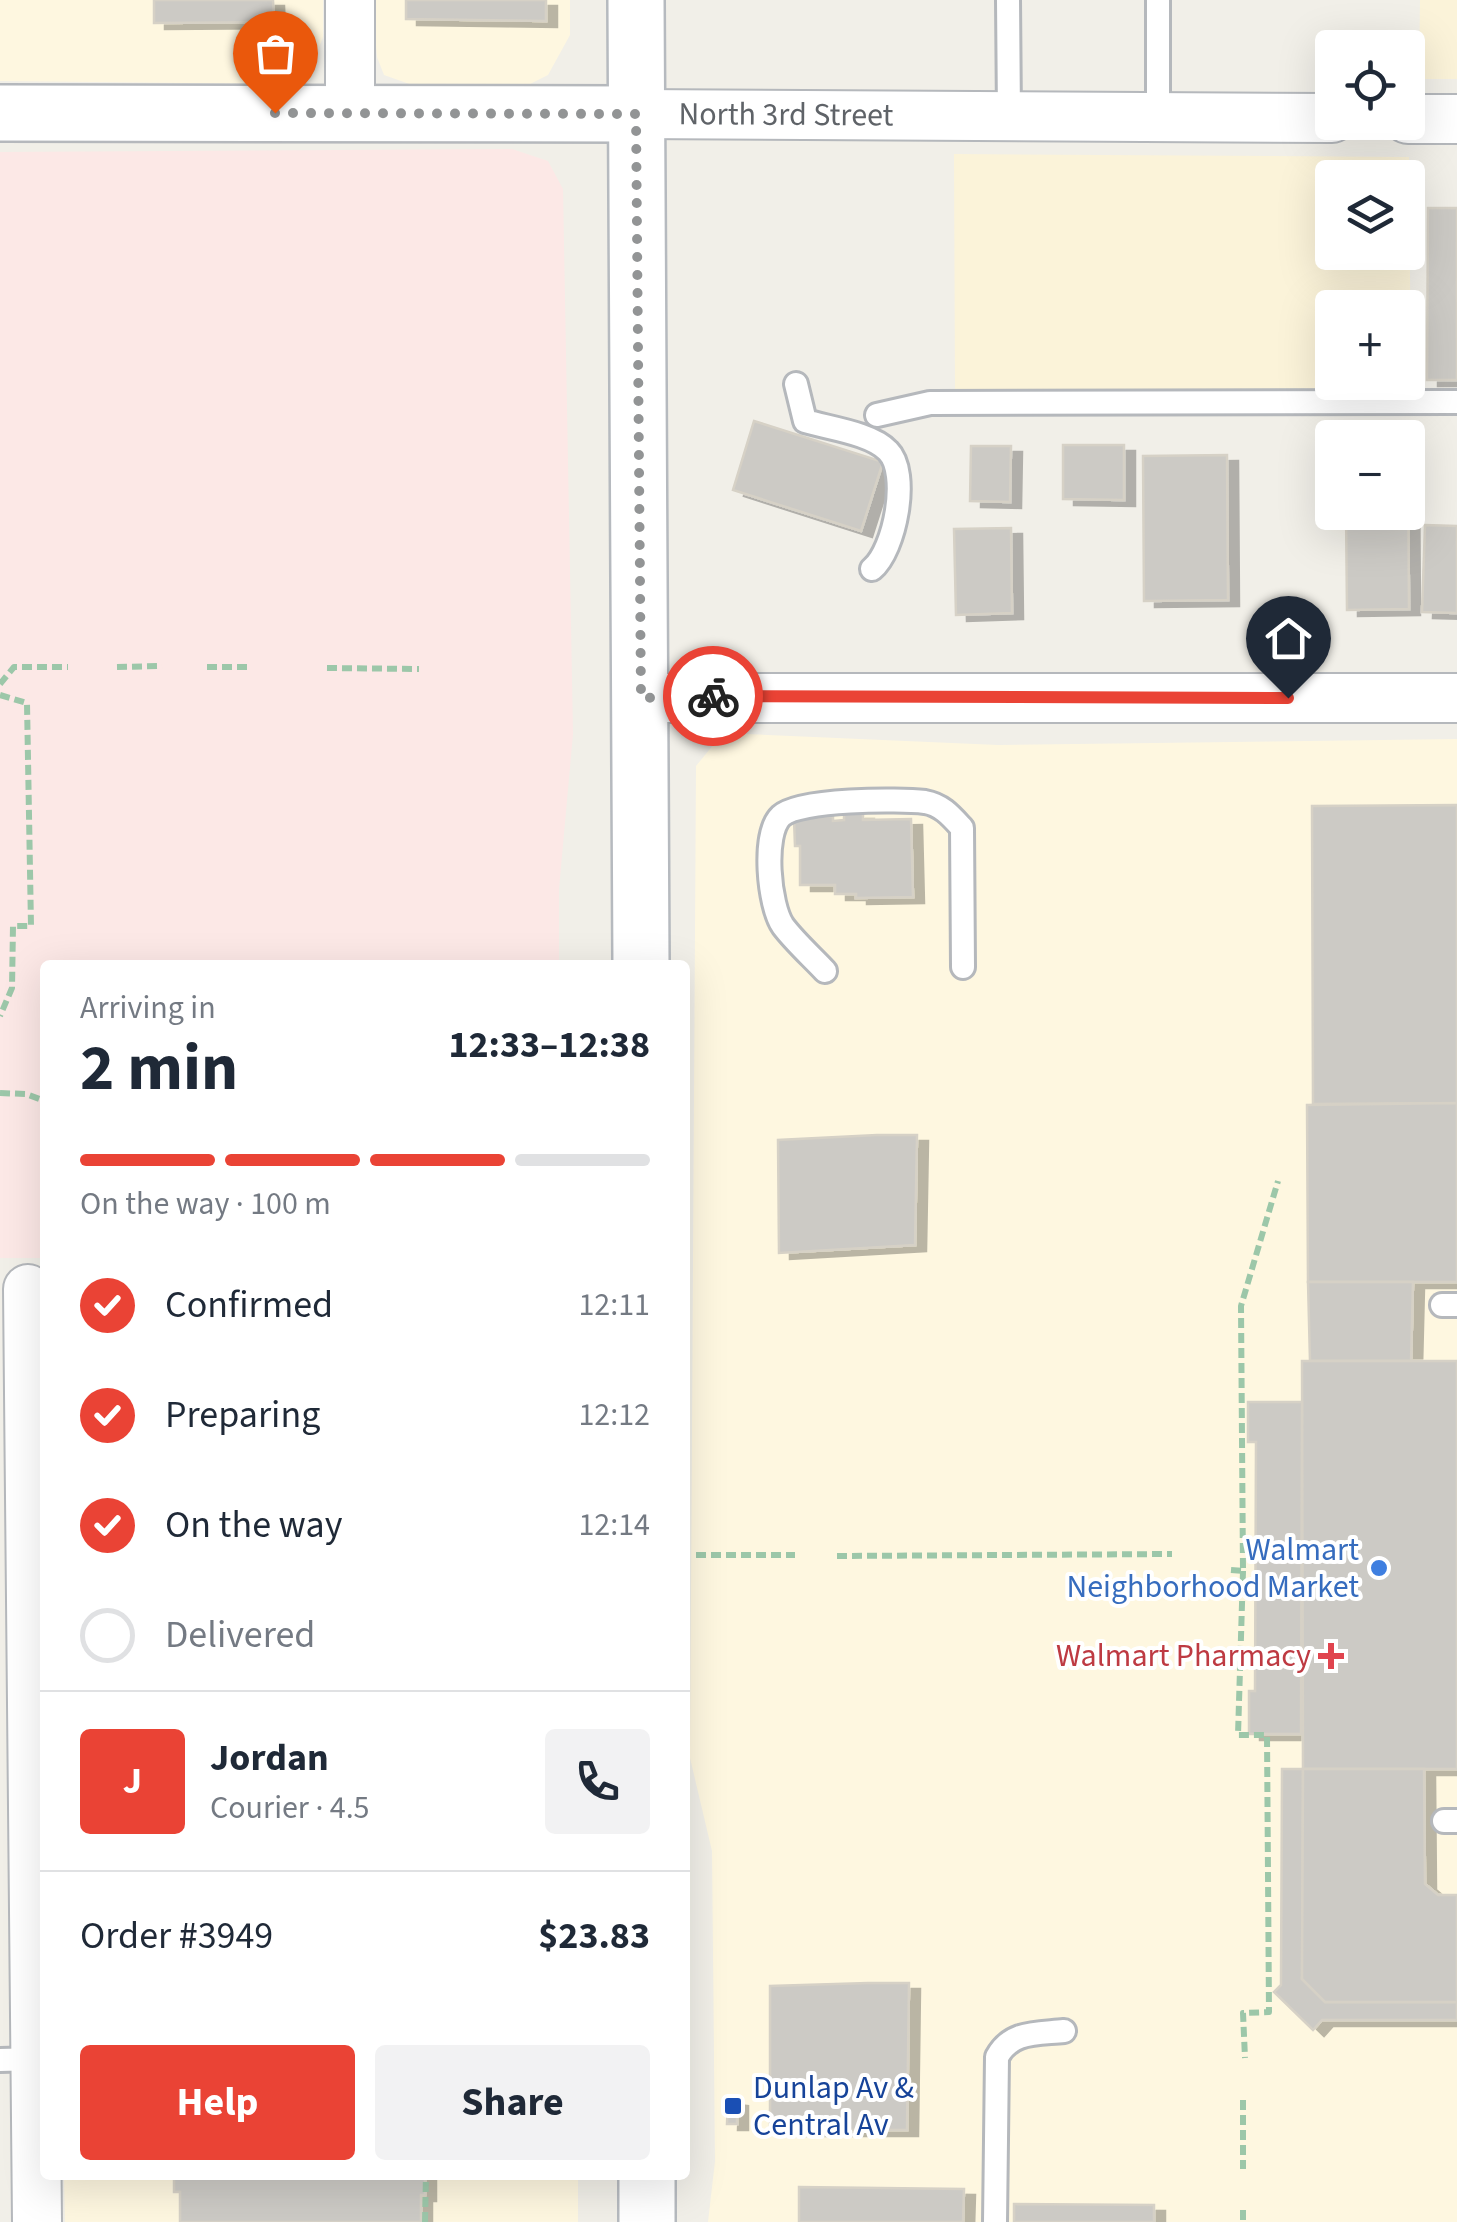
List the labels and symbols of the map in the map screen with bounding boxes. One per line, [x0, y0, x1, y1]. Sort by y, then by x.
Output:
pin [233, 11, 318, 114]
street label: North 3rd Street [678, 91, 894, 138]
pin [1246, 596, 1331, 699]
courier [663, 646, 763, 746]
place label: Walmart Neighborhood Market [1066, 1527, 1359, 1610]
marker: Walmart Neighborhood Market [1368, 1557, 1390, 1579]
place label: Walmart Pharmacy [1056, 1633, 1311, 1679]
marker: Walmart Pharmacy [1320, 1645, 1342, 1667]
place label: Dunlap Av & Central Av [753, 2065, 915, 2148]
marker: Dunlap Av & Central Av [722, 2095, 744, 2117]

